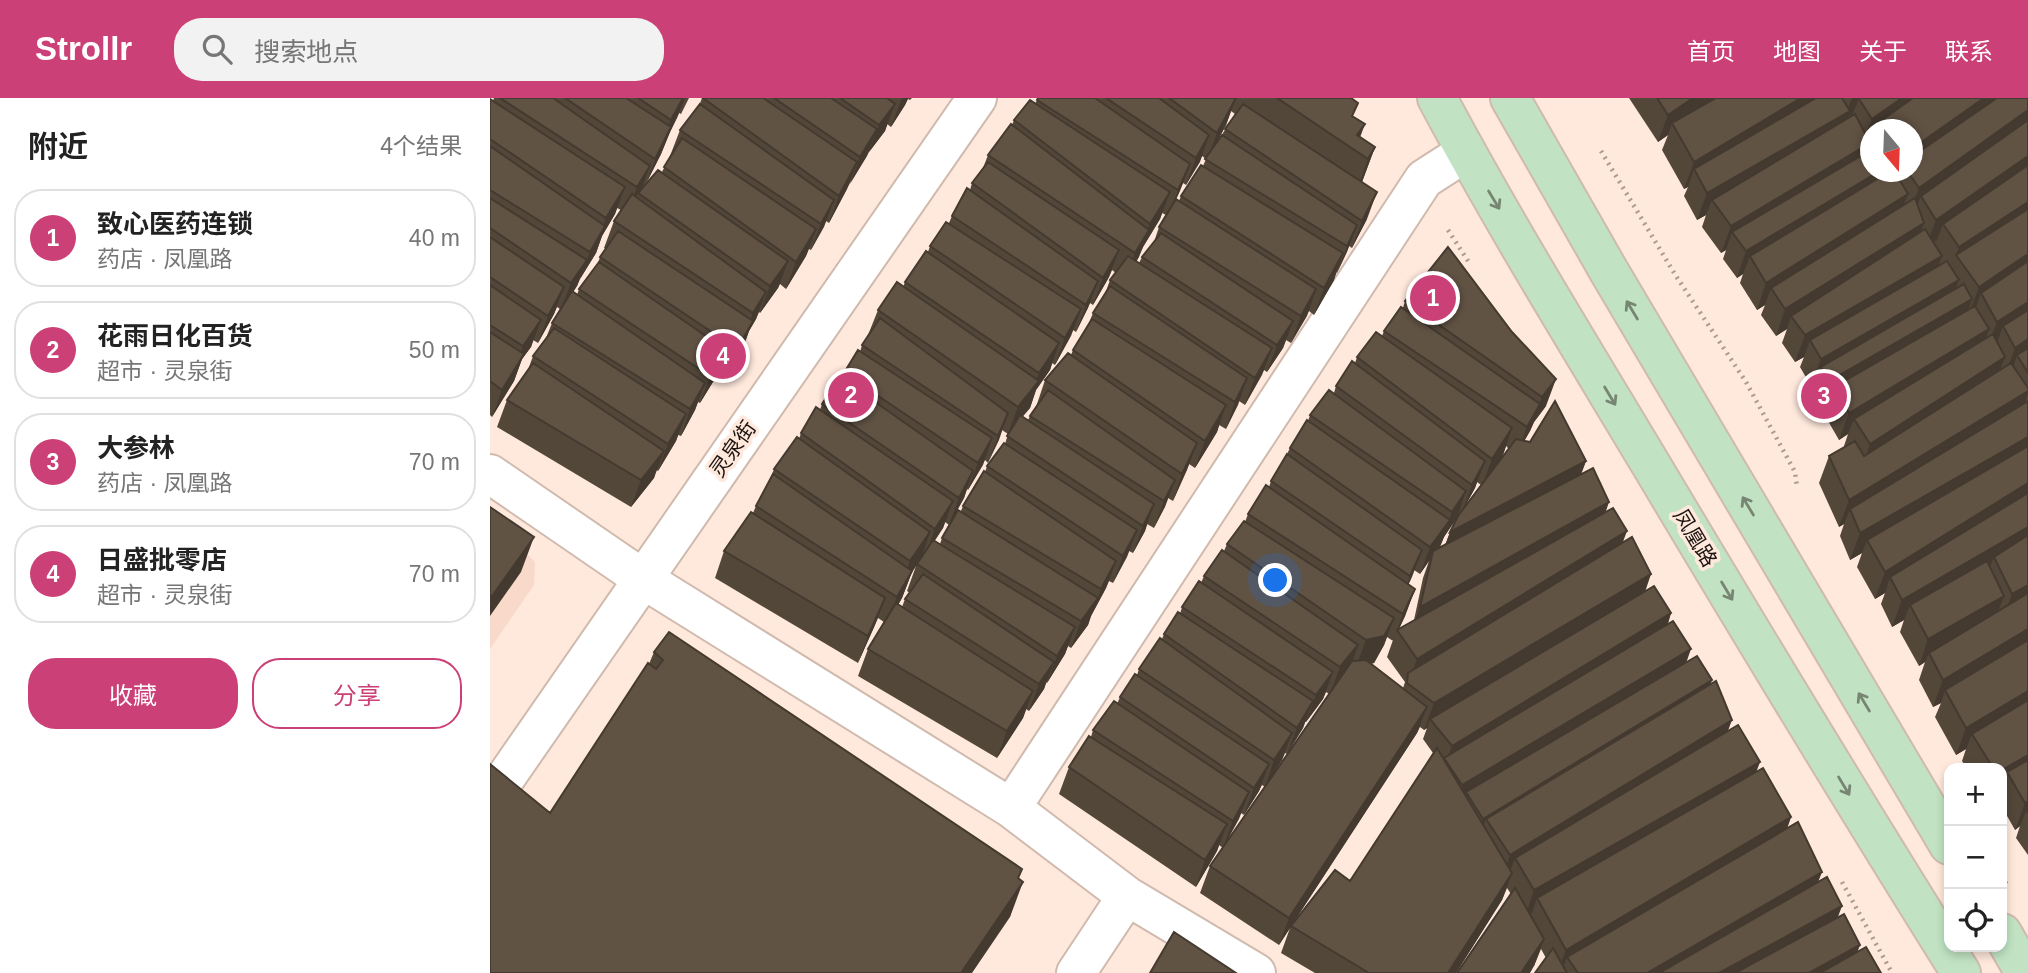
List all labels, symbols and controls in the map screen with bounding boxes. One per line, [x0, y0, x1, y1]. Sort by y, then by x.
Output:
search box [174, 18, 664, 81]
text: Strollr [35, 30, 132, 67]
icon: search [198, 30, 236, 68]
text: 搜索地点 [254, 37, 358, 67]
text: 首页 [1687, 38, 1735, 65]
text: 地图 [1773, 38, 1821, 65]
text: 关于 [1859, 38, 1907, 65]
text: 联系 [1945, 38, 1993, 65]
north arrow [1860, 119, 1923, 182]
text: 附近 [28, 130, 88, 163]
text: 4个结果 [380, 133, 462, 159]
one-way arrow [1488, 190, 1502, 210]
text: 致心医药连锁 [97, 209, 253, 239]
text: 1 [47, 225, 59, 251]
text: 40 m [409, 225, 460, 251]
text: 药店 · 凤凰路 [97, 246, 232, 272]
pin: 1 [1410, 272, 1456, 324]
one-way arrow [1625, 301, 1639, 321]
text: 花雨日化百货 [97, 321, 253, 351]
pin: 4 [700, 330, 746, 382]
text: 2 [47, 337, 59, 363]
text: 50 m [409, 337, 460, 363]
text: 超市 · 灵泉街 [97, 358, 232, 384]
pin: 2 [828, 369, 874, 421]
pin: 3 [1801, 370, 1847, 422]
one-way arrow [1603, 386, 1617, 406]
street label: 灵泉街 [705, 416, 760, 481]
text: 大参林 [97, 433, 175, 463]
text: 3 [47, 449, 59, 475]
text: 70 m [409, 449, 460, 475]
text: 药店 · 凤凰路 [97, 470, 232, 496]
one-way arrow [1741, 497, 1755, 517]
street label: 凤凰路 [1669, 505, 1722, 571]
text: 日盛批零店 [97, 545, 227, 575]
text: 4 [47, 561, 59, 587]
text: 70 m [409, 561, 460, 587]
your location [1258, 563, 1292, 597]
one-way arrow [1720, 581, 1734, 601]
text: 超市 · 灵泉街 [97, 582, 232, 608]
button: 收藏 [28, 658, 238, 729]
button: 分享 [252, 658, 462, 729]
one-way arrow [1857, 692, 1871, 712]
map controls [1944, 763, 2007, 952]
button: + [1944, 763, 2007, 826]
one-way arrow [1838, 776, 1852, 796]
button: − [1944, 826, 2007, 889]
button: locate [1944, 889, 2007, 952]

